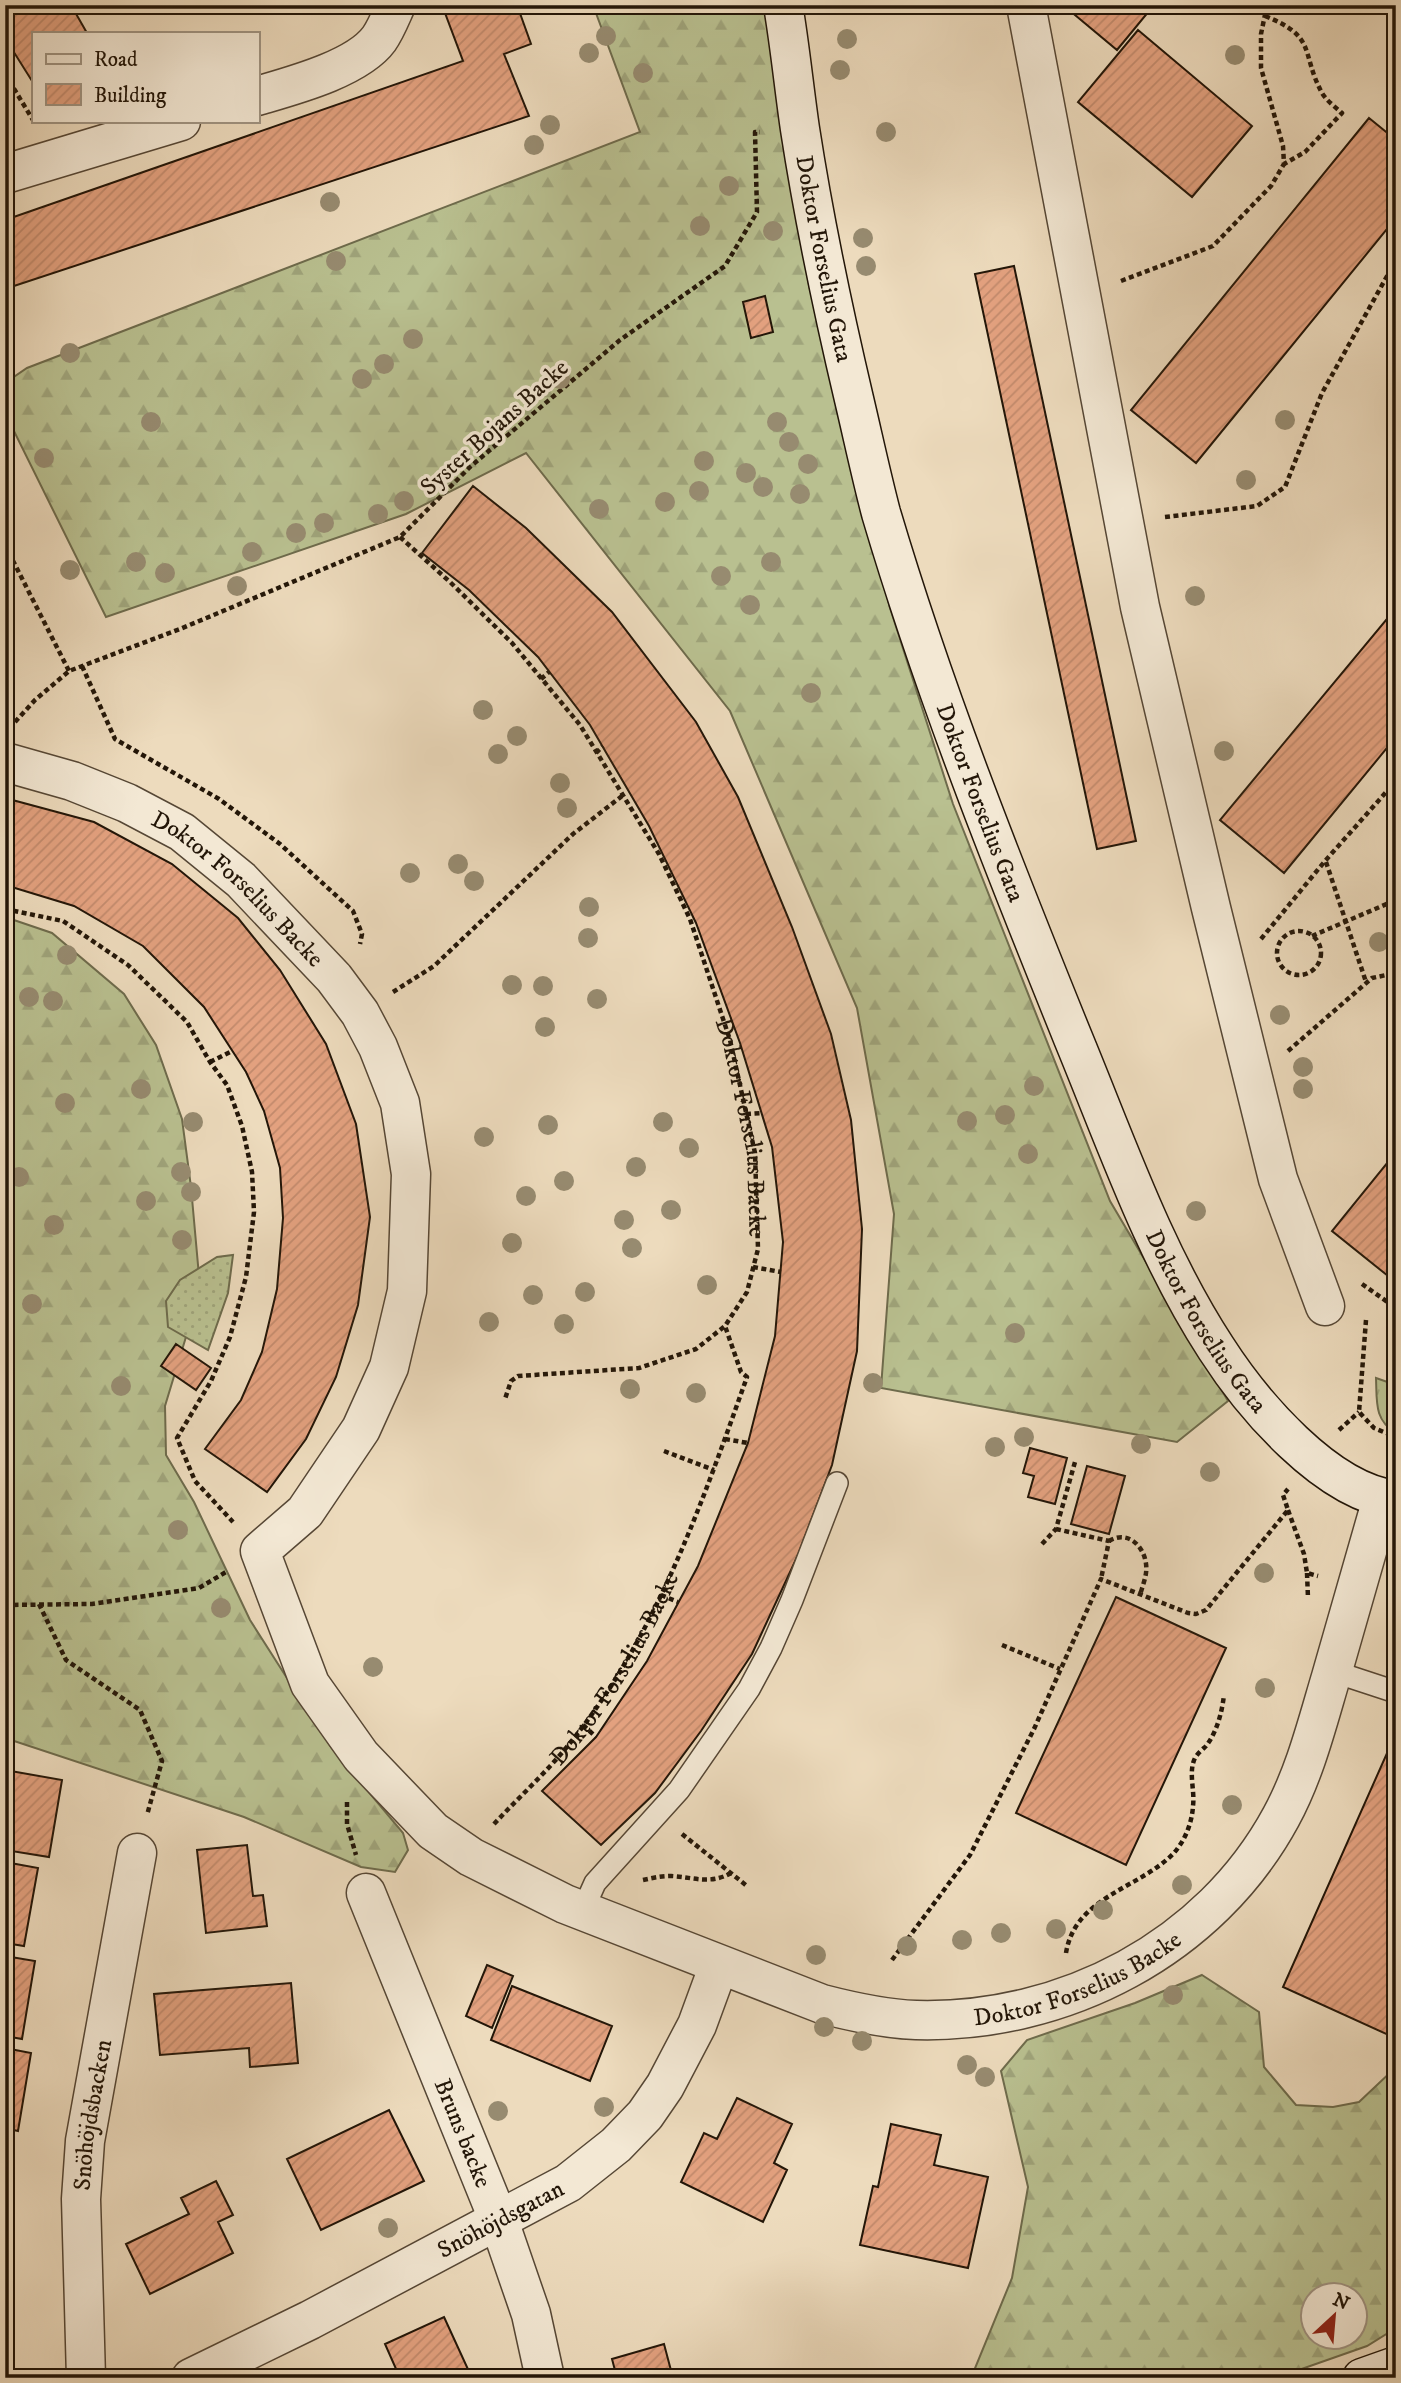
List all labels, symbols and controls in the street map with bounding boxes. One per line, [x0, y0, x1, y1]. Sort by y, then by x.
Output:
legend [32, 32, 259, 122]
text: Road [94, 47, 138, 73]
text: Building [94, 83, 167, 109]
street label: Doktor Forselius Gata [788, 153, 859, 366]
street label: Syster Bojans Backe [414, 353, 575, 502]
street label: Doktor Forselius Gata [929, 699, 1031, 907]
street label: Doktor Forselius Backe [146, 805, 330, 974]
street label: Doktor Forselius Backe [708, 1014, 772, 1238]
street label: Doktor Forselius Gata [1138, 1225, 1273, 1420]
street label: Doktor Forselius Backe [544, 1567, 686, 1772]
street label: Doktor Forselius Backe [972, 1925, 1188, 2033]
street label: Snöhöjdsbacken [68, 2037, 119, 2191]
street label: Bruns backe [427, 2075, 498, 2192]
street label: Snöhöjdsgatan [433, 2174, 570, 2266]
north arrow [1300, 2282, 1370, 2352]
text: N [1329, 2288, 1353, 2316]

